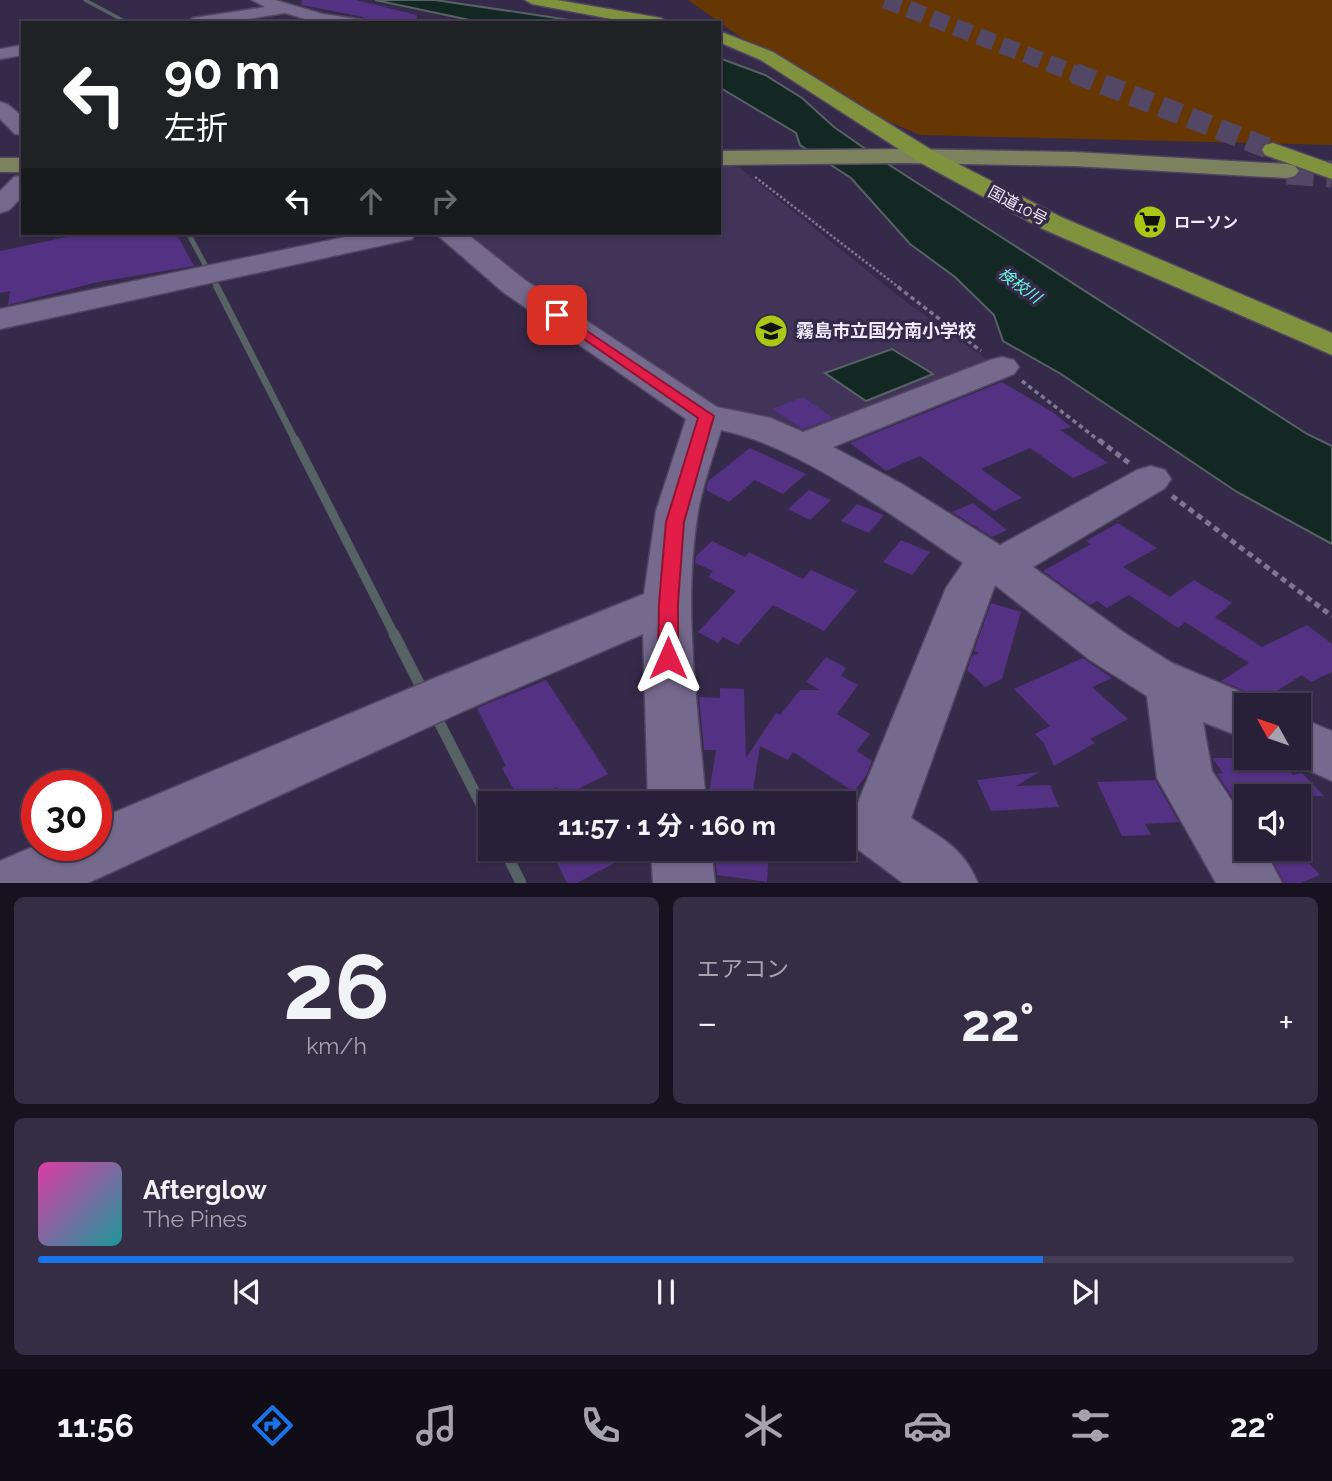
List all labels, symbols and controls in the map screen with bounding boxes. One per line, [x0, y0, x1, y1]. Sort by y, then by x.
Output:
text: 90 m [164, 43, 280, 100]
icon: left [49, 49, 140, 140]
text: 左折 [164, 109, 228, 146]
icon: left [279, 182, 317, 220]
icon: ahead [352, 182, 390, 220]
icon: right [425, 182, 463, 220]
street label: 国道10号 [985, 182, 1051, 229]
supermarket icon: ローソン [1131, 203, 1169, 241]
place label: ローソン [1174, 213, 1238, 232]
water label: 検校川 [995, 264, 1046, 308]
pin [527, 285, 587, 345]
icon: arrive [538, 296, 576, 334]
school or university icon: 霧島市立国分南小学校 [752, 312, 790, 350]
place label: 霧島市立国分南小学校 [796, 320, 976, 341]
position arrow [631, 621, 705, 695]
north arrow [1234, 693, 1311, 770]
map controls [1234, 693, 1311, 861]
speed limit sign: 30 [21, 770, 112, 861]
button: sound [1234, 784, 1311, 861]
text: 11:57 · 1 分 · 160 m [558, 811, 776, 841]
text: 26 [283, 933, 390, 1040]
text: エアコン [697, 955, 789, 982]
text: 22° [961, 992, 1034, 1053]
text: − [697, 1000, 717, 1045]
text: + [1278, 1000, 1294, 1045]
text: km/h [306, 1032, 367, 1059]
text: Afterglow [143, 1175, 267, 1205]
text: The Pines [143, 1205, 247, 1232]
icon: previous [228, 1273, 266, 1311]
icon: pause [647, 1273, 685, 1311]
icon: next [1066, 1273, 1104, 1311]
icon: directions [248, 1401, 297, 1450]
icon: music [412, 1401, 461, 1450]
icon: phone [576, 1401, 625, 1450]
icon: climate [739, 1401, 788, 1450]
icon: car [903, 1401, 952, 1450]
icon: filters [1066, 1401, 1115, 1450]
text: 11:56 [57, 1407, 134, 1444]
text: 22° [1230, 1407, 1275, 1444]

